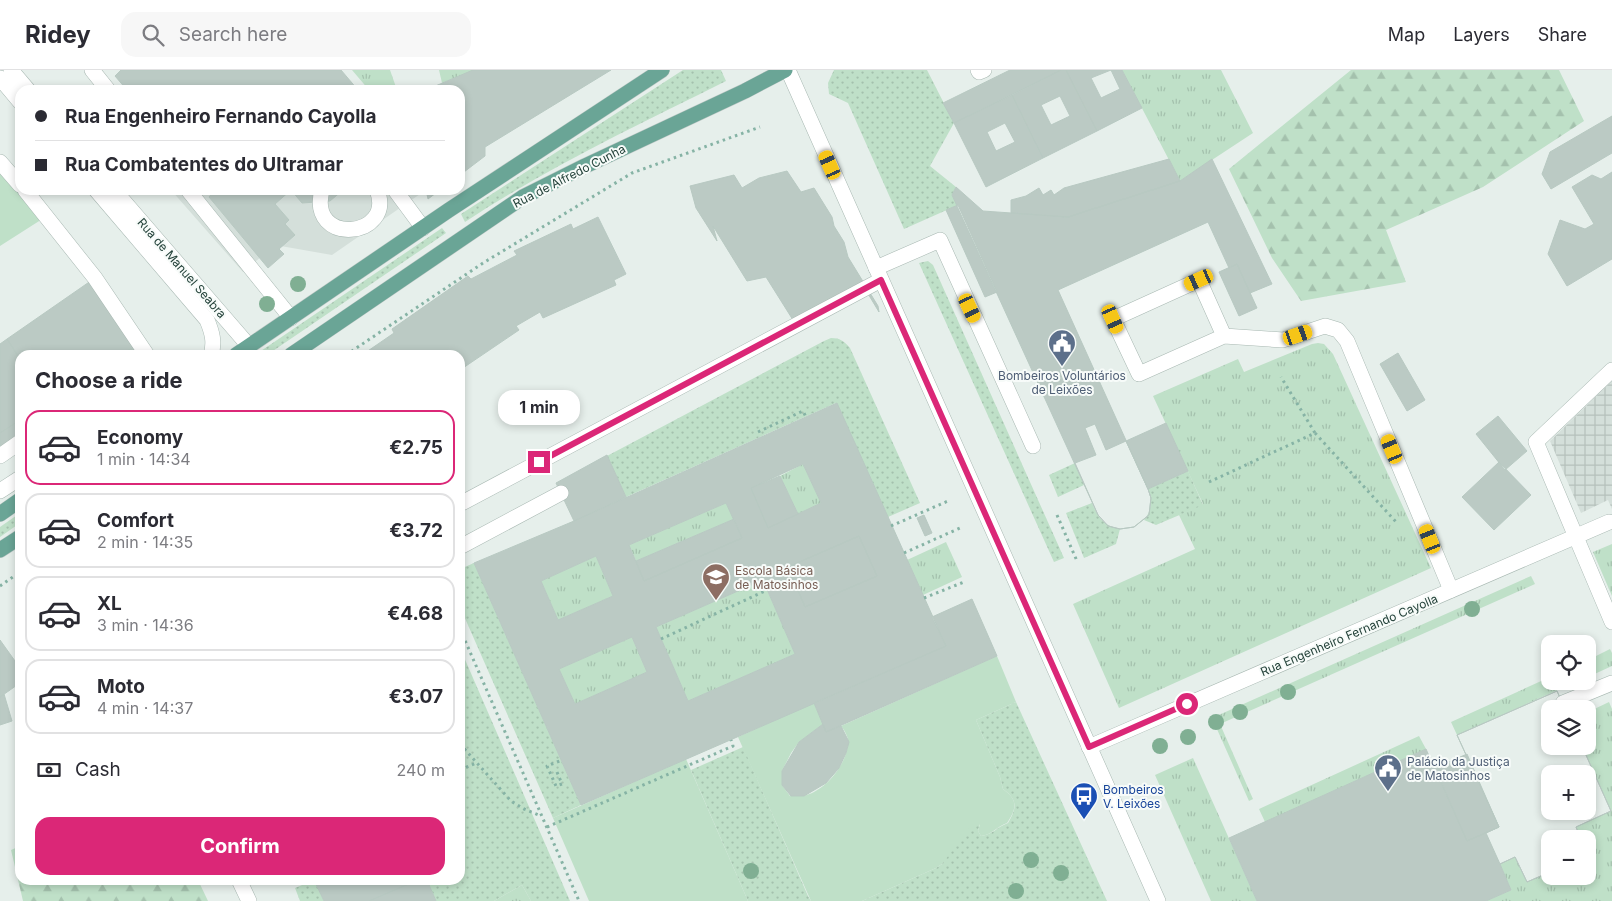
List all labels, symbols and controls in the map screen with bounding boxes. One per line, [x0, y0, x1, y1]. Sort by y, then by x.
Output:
search box [121, 12, 471, 57]
text: Ridey [25, 20, 91, 49]
icon: search [139, 21, 167, 49]
text: Search here [179, 23, 287, 46]
text: Map [1388, 24, 1425, 45]
text: Layers [1453, 24, 1510, 45]
text: Share [1538, 24, 1587, 45]
text: Rua Engenheiro Fernando Cayolla [65, 105, 377, 128]
street label: Rua de Alfredo Cunha [510, 141, 628, 211]
car [817, 148, 842, 182]
text: Rua Combatentes do Ultramar [65, 153, 343, 176]
street label: Rua de Manuel Seabra [134, 215, 230, 321]
car [1182, 267, 1215, 293]
car [956, 291, 983, 325]
car [1100, 302, 1125, 336]
car [1281, 323, 1314, 347]
public building icon: Bombeiros Voluntários de Leixões [1047, 328, 1077, 367]
text: Choose a ride [35, 367, 183, 393]
place label: Bombeiros Voluntários de Leixões [998, 368, 1126, 397]
callout: 1 min [498, 390, 580, 424]
text: 1 min [519, 397, 559, 417]
icon: car [37, 425, 82, 470]
text: Economy [97, 426, 183, 449]
car [1379, 432, 1404, 466]
text: €2.75 [389, 436, 443, 459]
text: 1 min · 14:34 [97, 449, 191, 469]
route end [528, 451, 550, 473]
icon: car [37, 508, 82, 553]
text: Comfort [97, 509, 174, 532]
text: €3.72 [389, 519, 443, 542]
car [1417, 522, 1442, 556]
text: 2 min · 14:35 [97, 532, 193, 552]
school or university icon: Escola Básica de Matosinhos [701, 562, 731, 601]
place label: Escola Básica de Matosinhos [735, 563, 818, 592]
icon: car [37, 591, 82, 636]
street label: Rua Engenheiro Fernando Cayolla [1258, 591, 1440, 679]
text: XL [97, 592, 122, 615]
text: €4.68 [387, 602, 443, 625]
text: 3 min · 14:36 [97, 615, 194, 635]
map controls [1541, 635, 1596, 885]
button: locate [1541, 635, 1596, 690]
icon: car [37, 674, 82, 719]
text: Moto [97, 675, 145, 698]
text: €3.07 [389, 685, 443, 708]
route start [1176, 693, 1198, 715]
text: 4 min · 14:37 [97, 698, 193, 718]
button: layers [1541, 700, 1596, 755]
public building icon: Palácio da Justiça de Matosinhos [1373, 753, 1403, 792]
place label: Palácio da Justiça de Matosinhos [1407, 754, 1510, 783]
icon: cash [35, 756, 63, 784]
text: Cash [75, 758, 121, 781]
text: 240 m [397, 760, 445, 780]
button: + [1541, 765, 1596, 820]
bus stop icon: Bombeiros V. Leixões [1069, 781, 1099, 820]
place label: Bombeiros V. Leixões [1103, 782, 1164, 811]
button: Confirm [35, 817, 445, 875]
button: − [1541, 830, 1596, 885]

